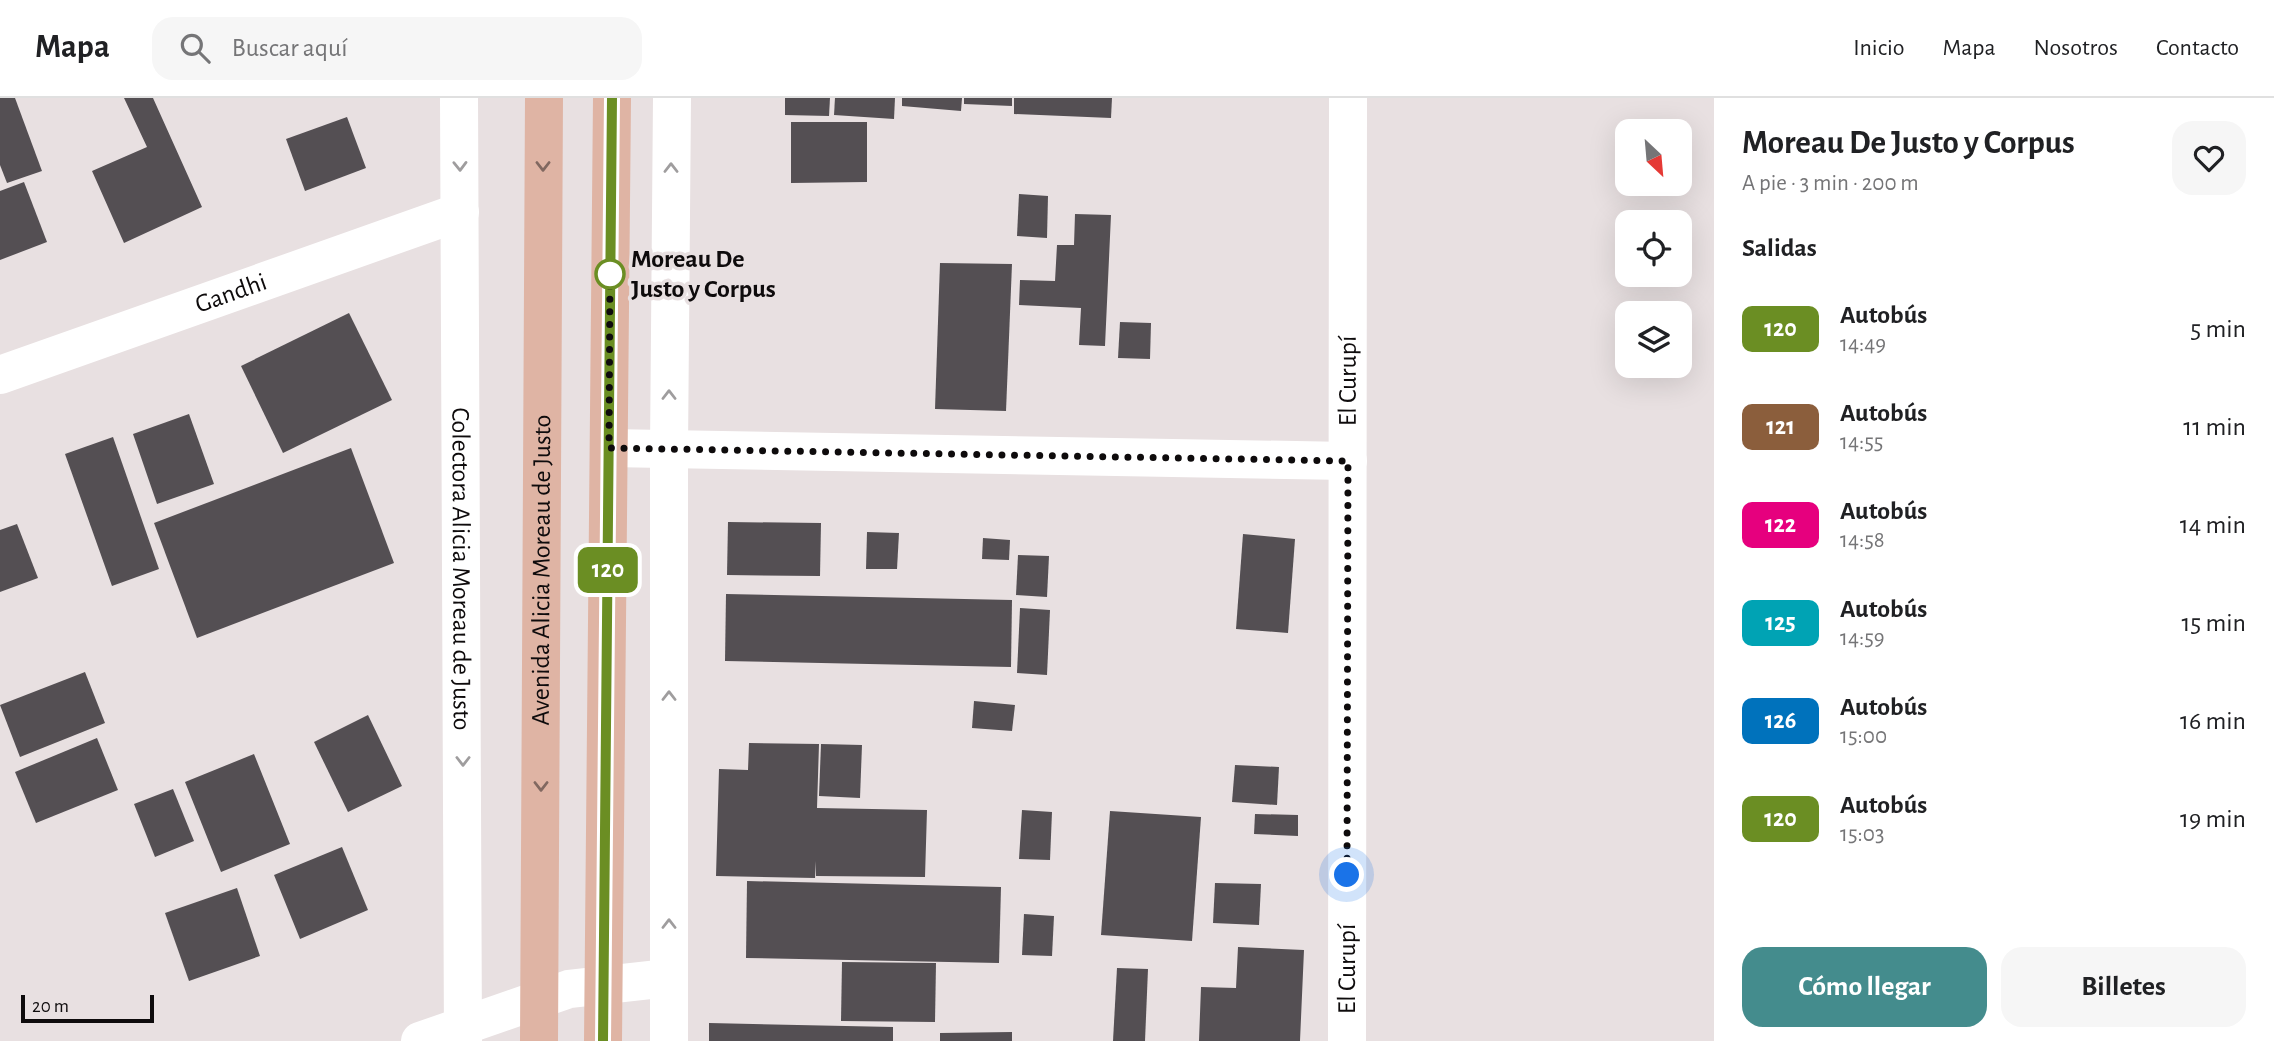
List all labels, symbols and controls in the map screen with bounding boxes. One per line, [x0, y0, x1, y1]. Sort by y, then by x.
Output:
search box [152, 17, 642, 80]
icon: search [176, 29, 214, 67]
text: Mapa [35, 31, 110, 64]
text: Buscar aquí [232, 35, 348, 61]
text: Inicio [1853, 36, 1904, 60]
text: Mapa [1942, 36, 1996, 60]
text: Nosotros [2034, 36, 2118, 60]
text: Contacto [2156, 36, 2239, 60]
north arrow [1615, 119, 1692, 196]
map controls [1615, 119, 1692, 378]
button: heart [2172, 121, 2246, 195]
text: Moreau De Justo y Corpus [1742, 127, 2075, 160]
one-way arrow [452, 161, 468, 172]
one-way arrow [535, 161, 551, 172]
one-way arrow [663, 162, 678, 173]
text: A pie · 3 min · 200 m [1742, 172, 1919, 195]
button: locate [1615, 210, 1692, 287]
text: Salidas [1742, 235, 1817, 261]
place label: Moreau De Justo y Corpus [631, 246, 776, 302]
marker: Moreau De Justo y Corpus [595, 259, 625, 289]
street label: Gandhi [192, 269, 270, 318]
button: layers [1615, 301, 1692, 378]
text: Autobús [1840, 302, 1927, 328]
text: 5 min [2190, 316, 2246, 342]
text: 120 [1764, 317, 1797, 341]
text: 14:49 [1840, 333, 1886, 356]
street label: El Curupí [1335, 335, 1361, 426]
one-way arrow [661, 390, 677, 400]
text: Autobús [1840, 400, 1927, 426]
street label: Colectora Alicia Moreau de Justo [447, 407, 475, 731]
text: 11 min [2183, 414, 2246, 440]
street label: Avenida Alicia Moreau de Justo [528, 415, 555, 725]
text: 121 [1766, 415, 1795, 439]
text: 14:55 [1840, 431, 1883, 454]
text: Autobús [1840, 498, 1927, 524]
text: 14 min [2180, 512, 2246, 538]
text: 122 [1765, 513, 1796, 537]
text: 14:58 [1840, 529, 1885, 552]
line badge: 120 [568, 547, 648, 593]
text: 120 [592, 558, 624, 582]
text: Autobús [1840, 596, 1927, 622]
text: 15 min [2181, 610, 2246, 636]
text: 125 [1765, 611, 1796, 635]
text: 14:59 [1840, 627, 1885, 650]
one-way arrow [661, 691, 677, 701]
text: Autobús [1840, 694, 1927, 720]
text: 16 min [2180, 708, 2246, 734]
text: 126 [1765, 709, 1796, 733]
text: 15:00 [1840, 725, 1887, 748]
one-way arrow [455, 756, 471, 767]
one-way arrow [533, 781, 549, 791]
text: Autobús [1840, 792, 1927, 818]
text: 19 min [2180, 806, 2246, 832]
text: 120 [1764, 807, 1797, 831]
text: 15:03 [1840, 823, 1884, 846]
your location [1329, 857, 1364, 892]
one-way arrow [661, 918, 677, 929]
street label: El Curupí [1334, 923, 1360, 1014]
button: Cómo llegar [1742, 947, 1987, 1027]
button: Billetes [2001, 947, 2246, 1027]
scale bar [21, 992, 154, 1024]
text: 20 m [32, 997, 69, 1016]

